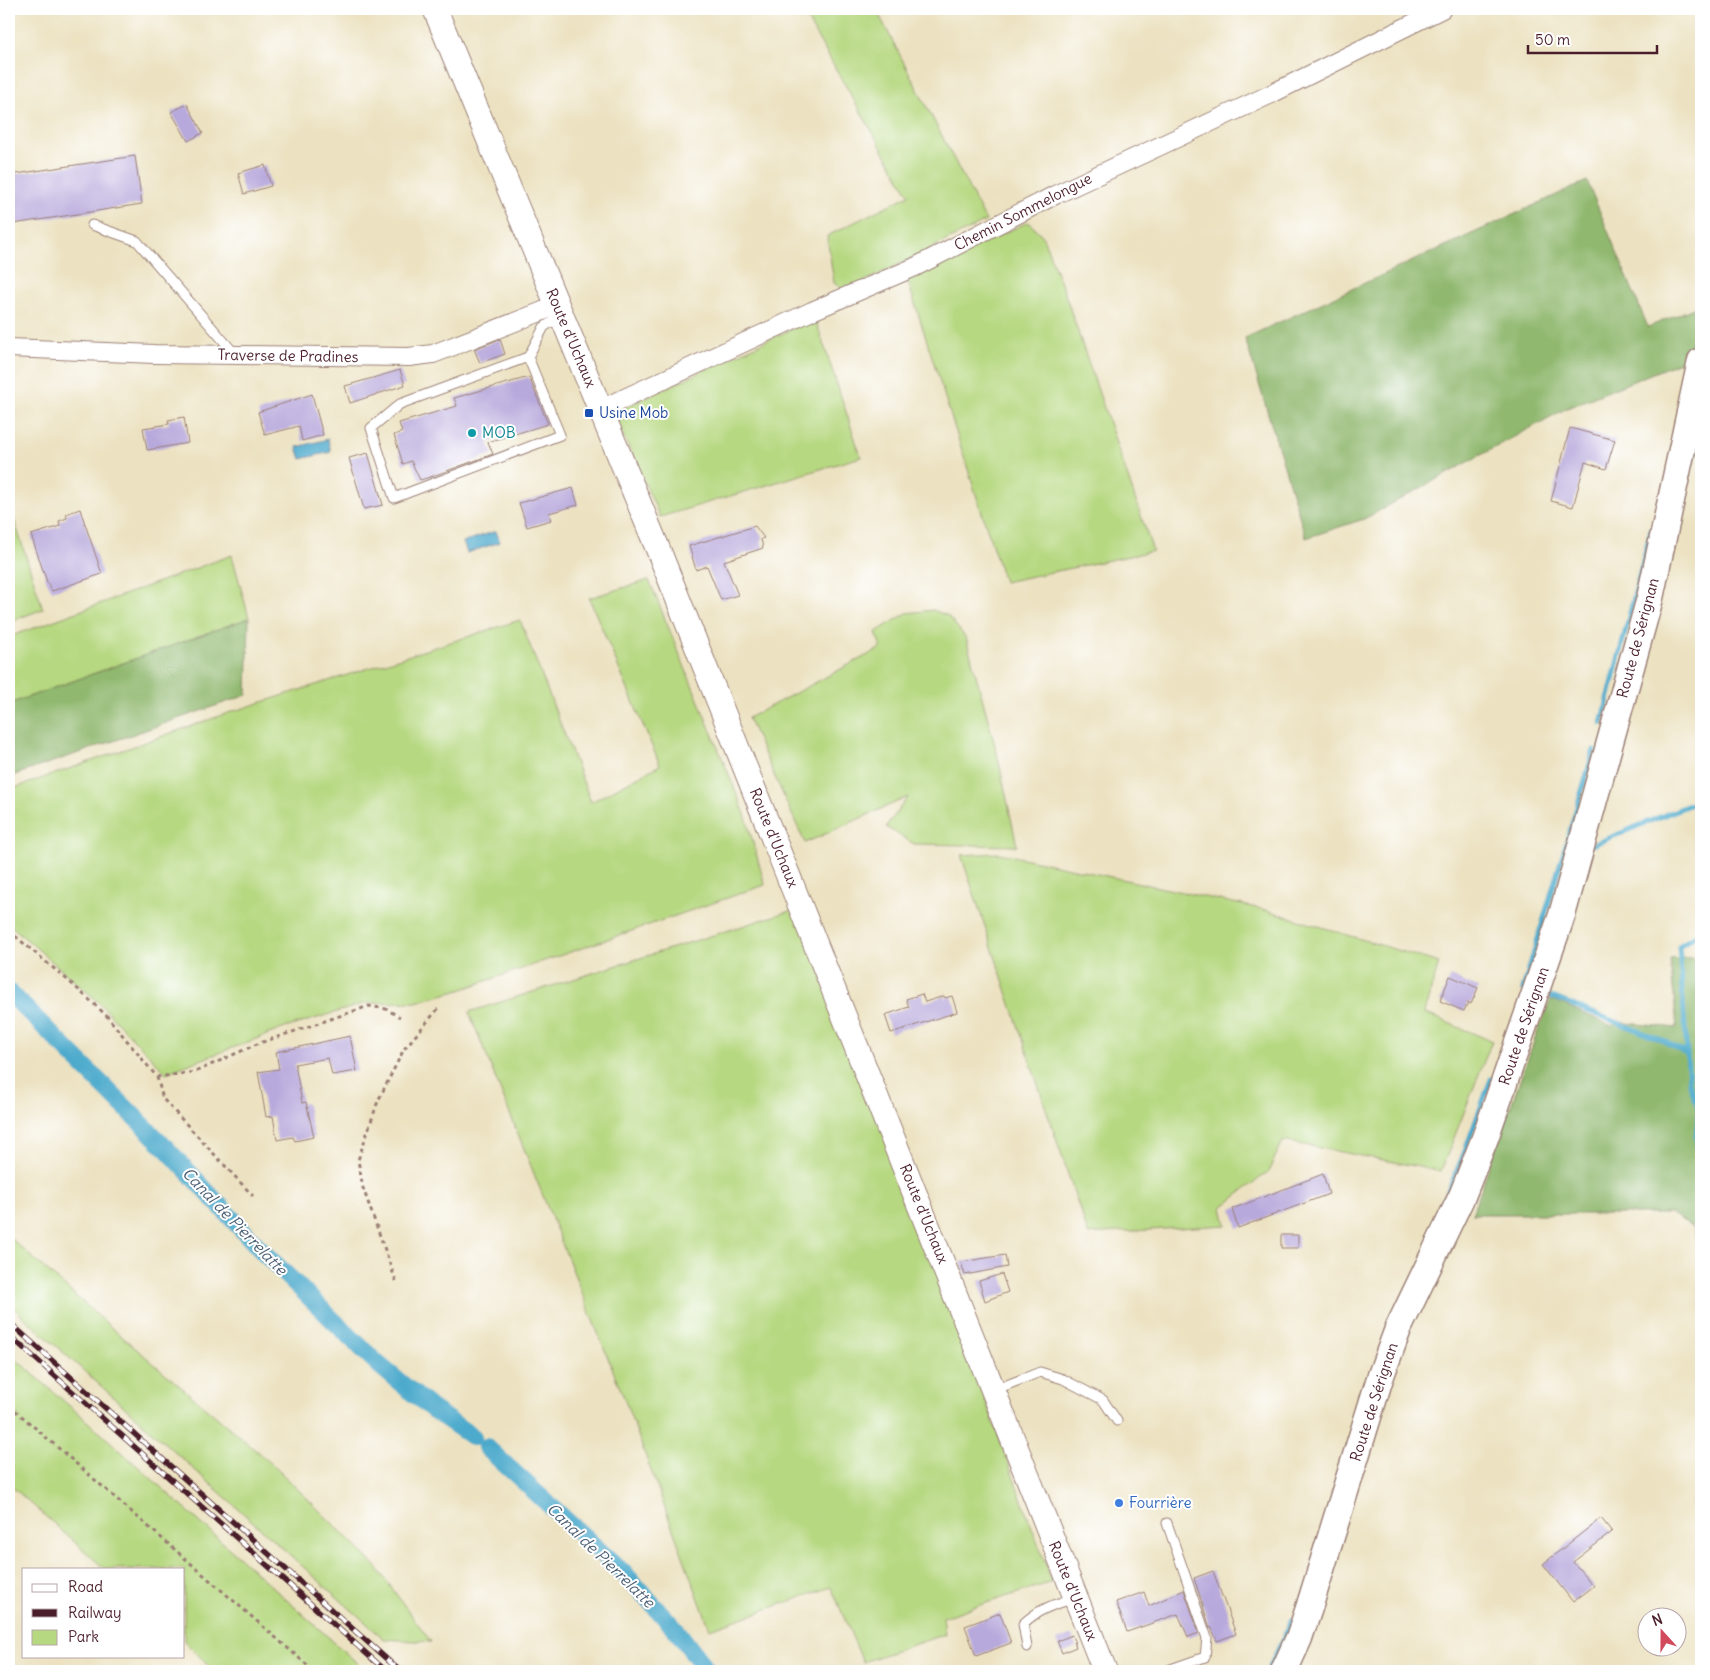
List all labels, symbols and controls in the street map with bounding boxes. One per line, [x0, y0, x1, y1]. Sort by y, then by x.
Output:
scale bar [1528, 22, 1656, 54]
text: 50 m [1535, 30, 1570, 49]
street label: Chemin Sommelongue [951, 169, 1095, 255]
street label: Route d'Uchaux [542, 285, 601, 391]
street label: Traverse de Pradines [217, 345, 359, 366]
place label: Usine Mob [599, 403, 668, 422]
marker: Usine Mob [583, 407, 595, 419]
place label: MOB [482, 423, 516, 442]
marker: MOB [466, 427, 478, 439]
street label: Route de Sérignan [1612, 575, 1663, 700]
street label: Route d'Uchaux [746, 785, 803, 891]
street label: Route de Sérignan [1494, 964, 1553, 1087]
street label: Route d'Uchaux [896, 1161, 953, 1267]
water label: Canal de Pierrelatte [178, 1163, 292, 1280]
street label: Route de Sérignan [1345, 1340, 1402, 1464]
place label: Fourrière [1129, 1493, 1191, 1512]
marker: Fourrière [1113, 1497, 1125, 1509]
water label: Canal de Pierrelatte [543, 1498, 660, 1612]
street label: Route d'Uchaux [1045, 1538, 1102, 1644]
legend [22, 1568, 185, 1658]
text: Road [68, 1577, 103, 1596]
text: Railway [68, 1603, 122, 1622]
north arrow [1638, 1608, 1688, 1658]
text: N [1650, 1610, 1665, 1630]
text: Park [68, 1627, 99, 1646]

